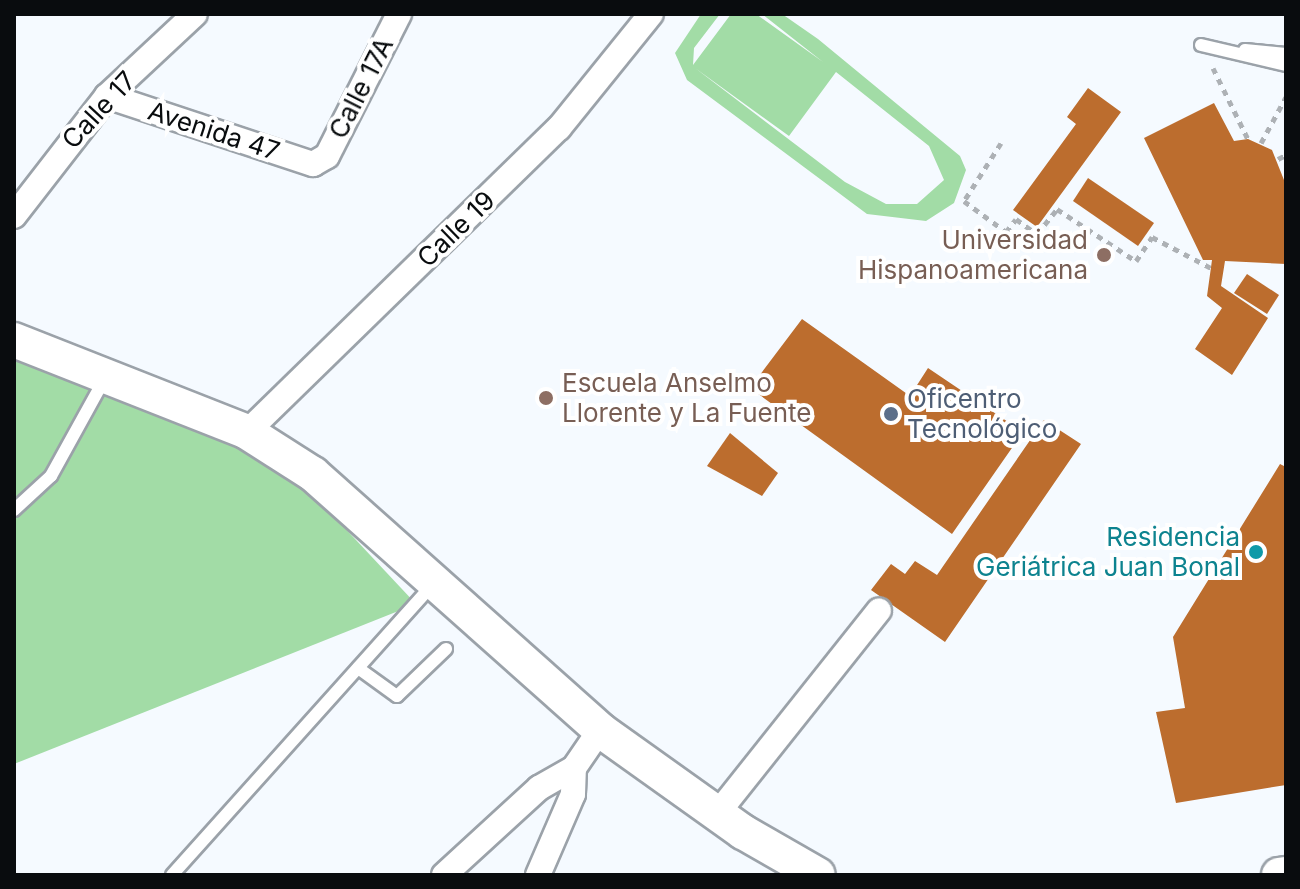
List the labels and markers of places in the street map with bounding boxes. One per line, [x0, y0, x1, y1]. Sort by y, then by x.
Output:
place label: Universidad Hispanoamericana [858, 224, 1088, 286]
marker: Universidad Hispanoamericana [1095, 246, 1113, 264]
place label: Escuela Anselmo Llorente y La Fuente [562, 367, 812, 428]
place label: Oficentro Tecnológico [907, 383, 1057, 444]
marker: Escuela Anselmo Llorente y La Fuente [537, 389, 555, 407]
marker: Oficentro Tecnológico [882, 405, 900, 423]
place label: Residencia Geriátrica Juan Bonal [976, 521, 1240, 582]
marker: Residencia Geriátrica Juan Bonal [1247, 543, 1265, 561]

